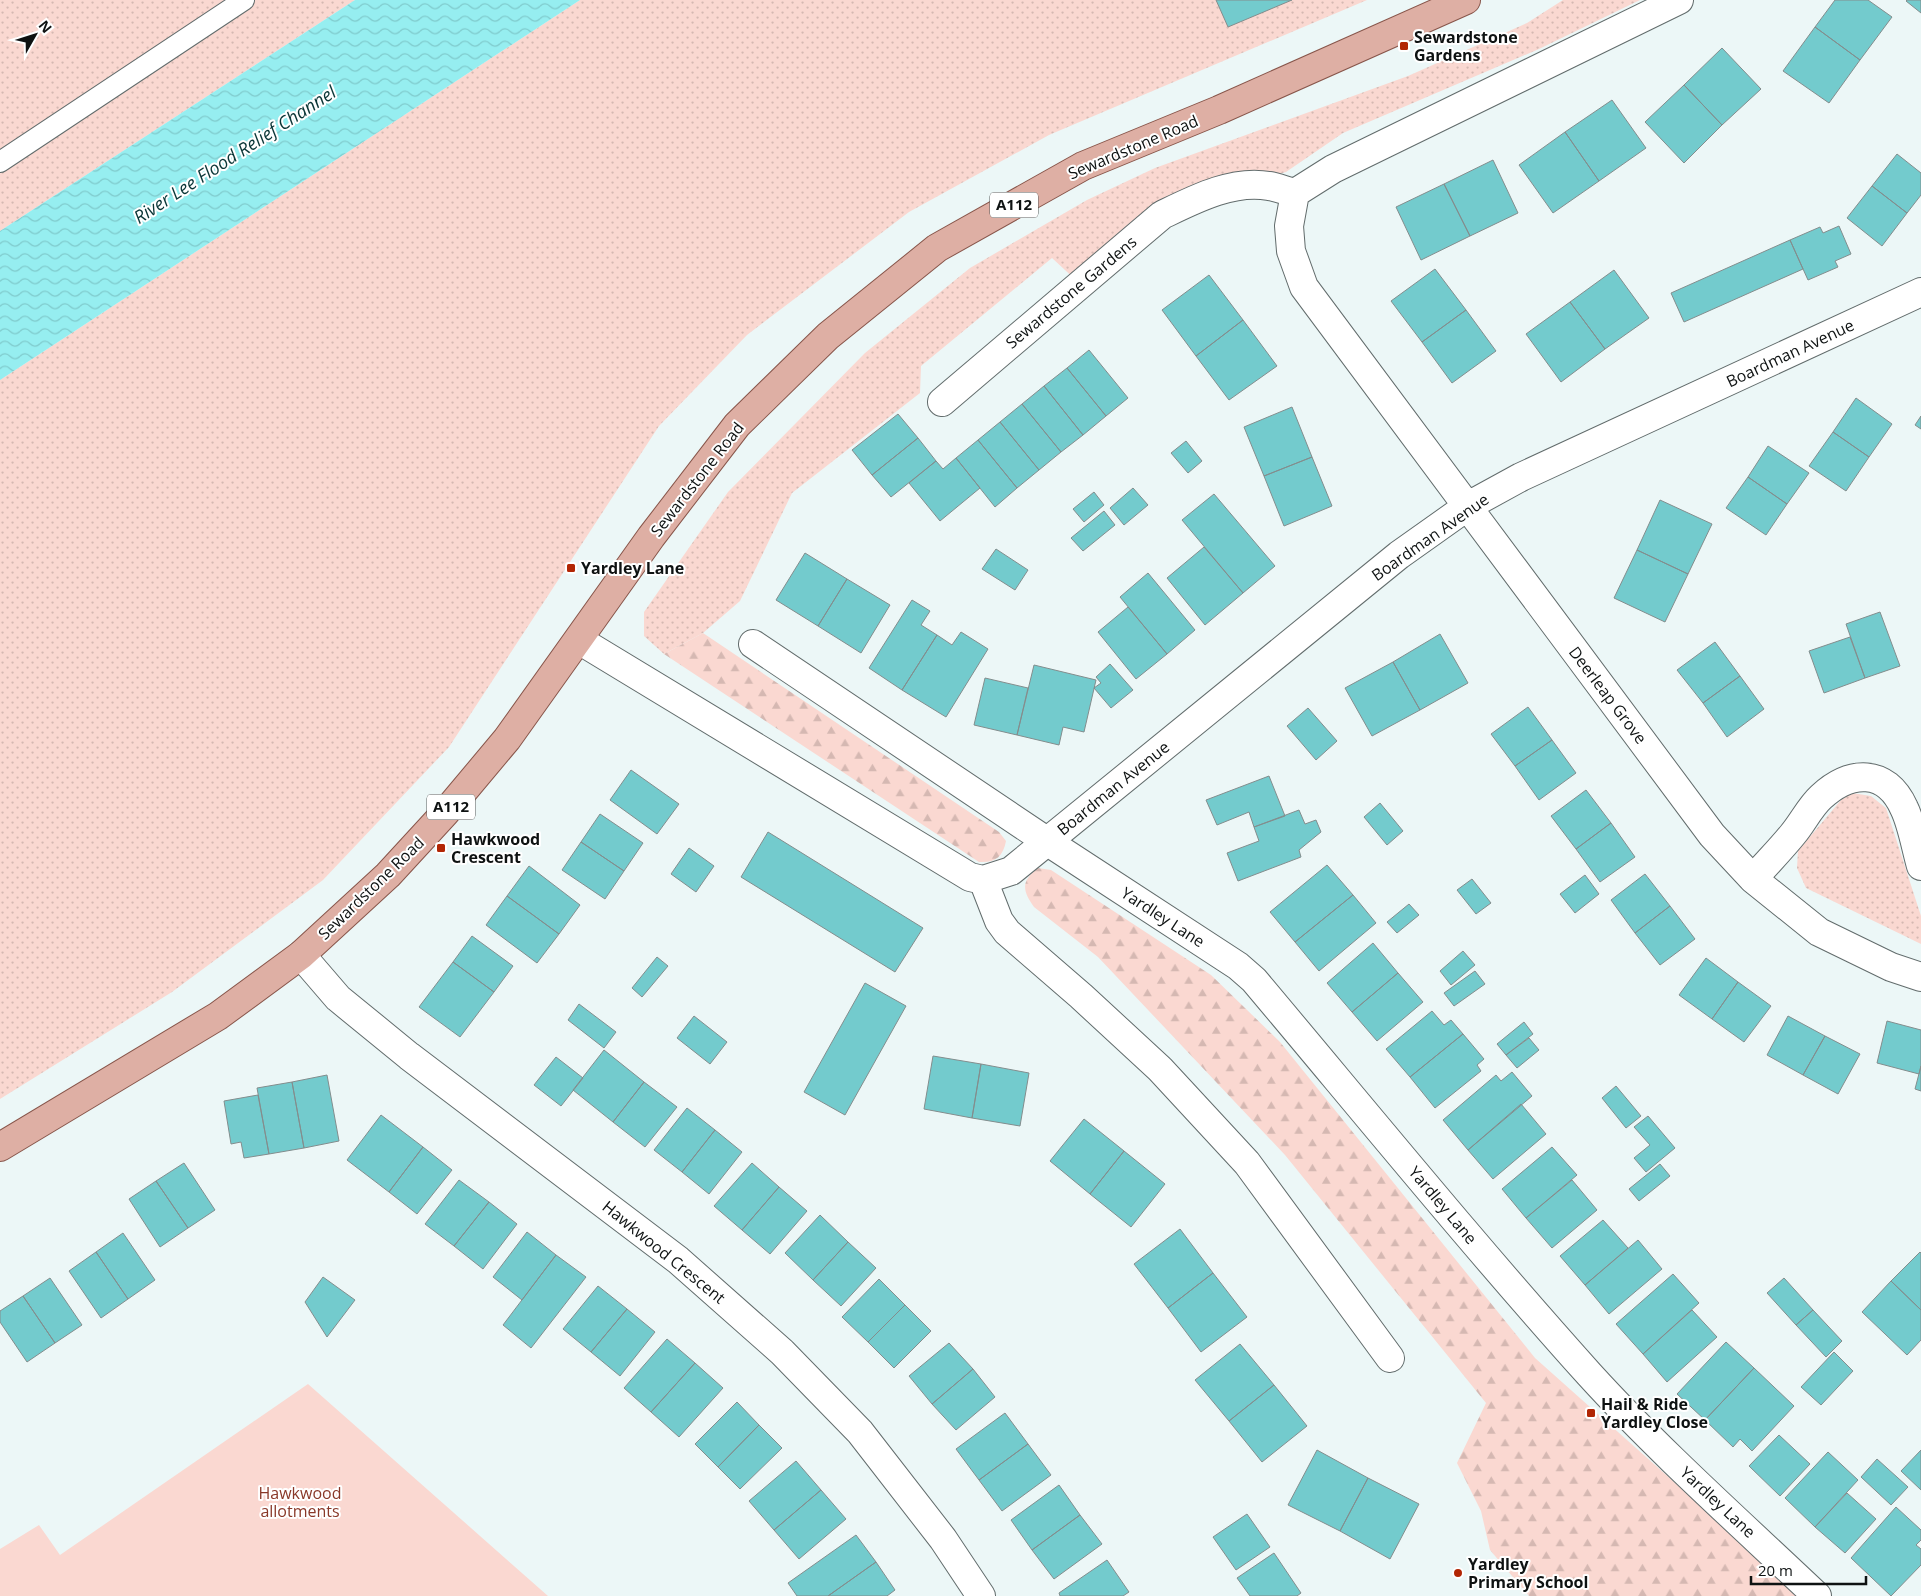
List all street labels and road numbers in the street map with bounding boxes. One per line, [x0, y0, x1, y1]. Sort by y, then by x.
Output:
street label: Sewardstone Road [1065, 110, 1201, 184]
road number: A112 [990, 192, 1038, 218]
street label: Sewardstone Gardens [1001, 231, 1141, 353]
street label: Boardman Avenue [1723, 314, 1857, 392]
street label: Sewardstone Road [645, 417, 749, 541]
street label: Boardman Avenue [1367, 488, 1493, 586]
street label: Deerleap Grove [1564, 642, 1652, 748]
street label: Boardman Avenue [1052, 736, 1174, 840]
road number: A112 [427, 794, 475, 820]
street label: Sewardstone Road [313, 832, 429, 944]
street label: Yardley Lane [1117, 882, 1209, 952]
street label: Yardley Lane [1404, 1161, 1482, 1249]
street label: Hawkwood Crescent [598, 1195, 730, 1309]
street label: Yardley Lane [1676, 1461, 1760, 1543]

